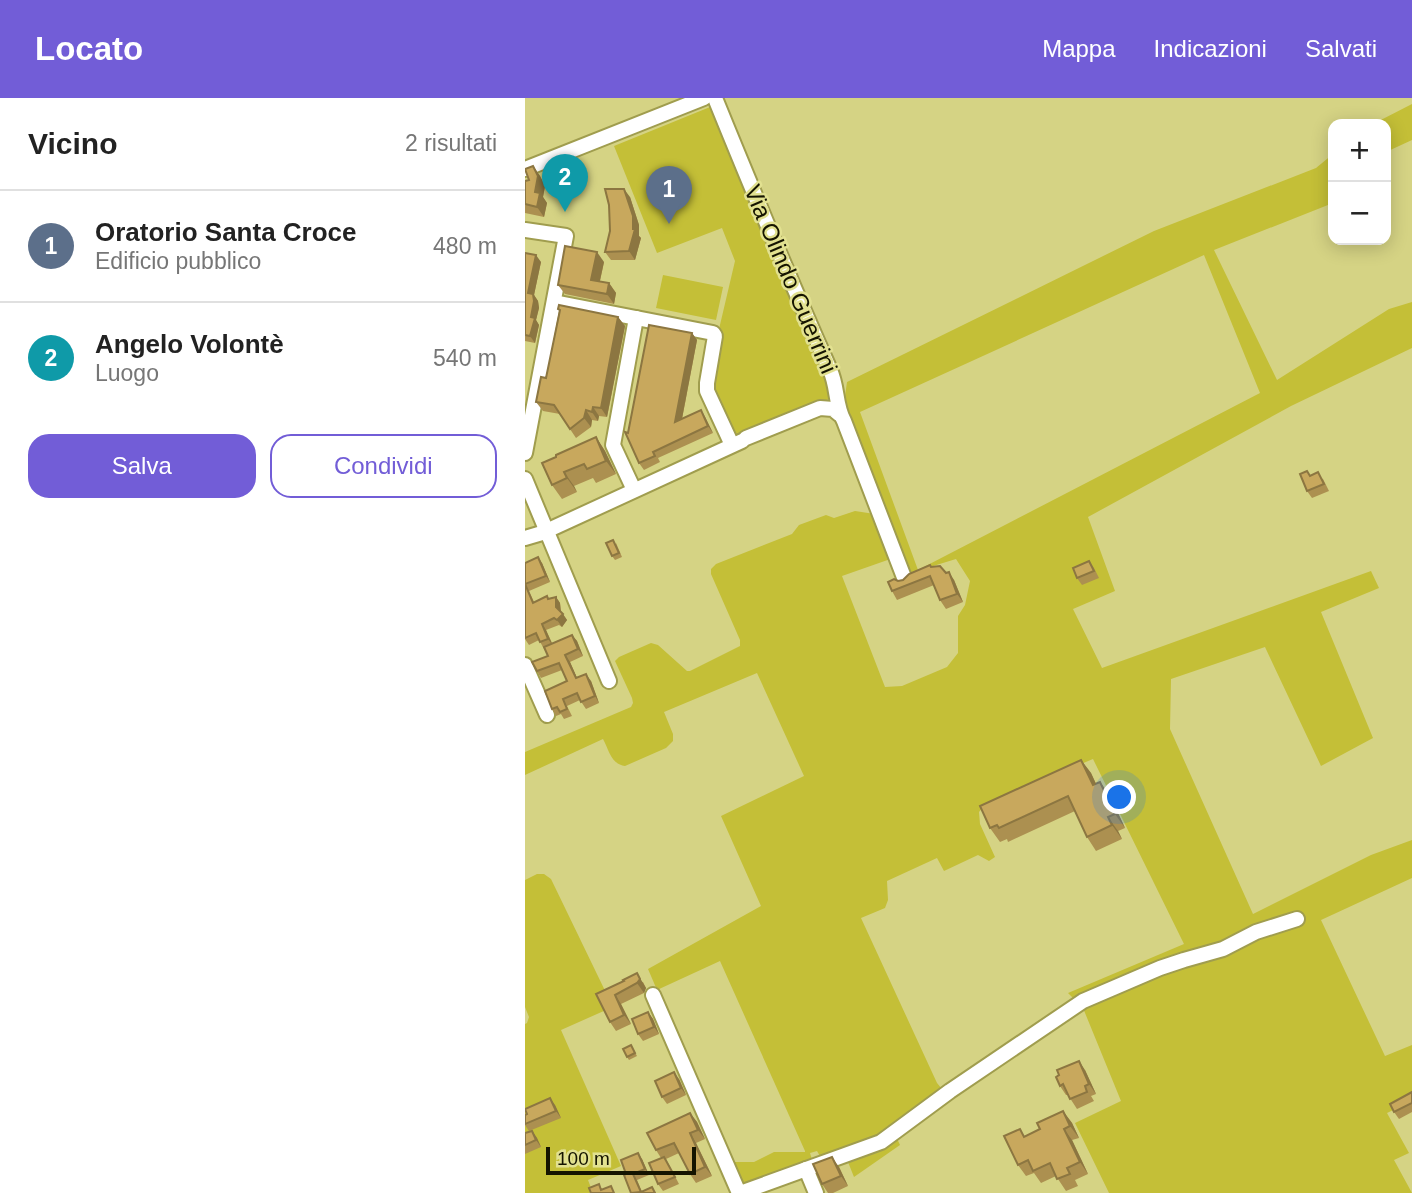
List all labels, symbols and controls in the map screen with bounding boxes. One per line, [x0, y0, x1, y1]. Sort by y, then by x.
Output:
text: Locato [35, 30, 143, 67]
text: Mappa [1042, 35, 1116, 62]
text: Indicazioni [1154, 35, 1267, 62]
text: Salvati [1305, 35, 1377, 62]
map controls [1328, 119, 1391, 245]
button: + [1328, 119, 1391, 182]
text: Vicino [28, 127, 117, 160]
text: 2 risultati [405, 130, 497, 156]
pin: 2 [542, 154, 588, 212]
pin: 1 [646, 166, 692, 224]
street label: Via Olindo Guerrini [739, 181, 843, 377]
button: − [1328, 182, 1391, 245]
text: Oratorio Santa Croce [95, 217, 357, 247]
text: 1 [45, 233, 57, 259]
text: 480 m [433, 233, 497, 259]
text: Edificio pubblico [95, 248, 261, 274]
text: Angelo Volontè [95, 329, 284, 359]
text: 2 [45, 345, 57, 371]
text: 540 m [433, 345, 497, 371]
text: Luogo [95, 360, 159, 386]
button: Salva [28, 434, 256, 498]
button: Condividi [270, 434, 497, 498]
your location [1102, 780, 1136, 814]
scale bar [546, 1144, 697, 1176]
text: 100 m [557, 1148, 610, 1169]

